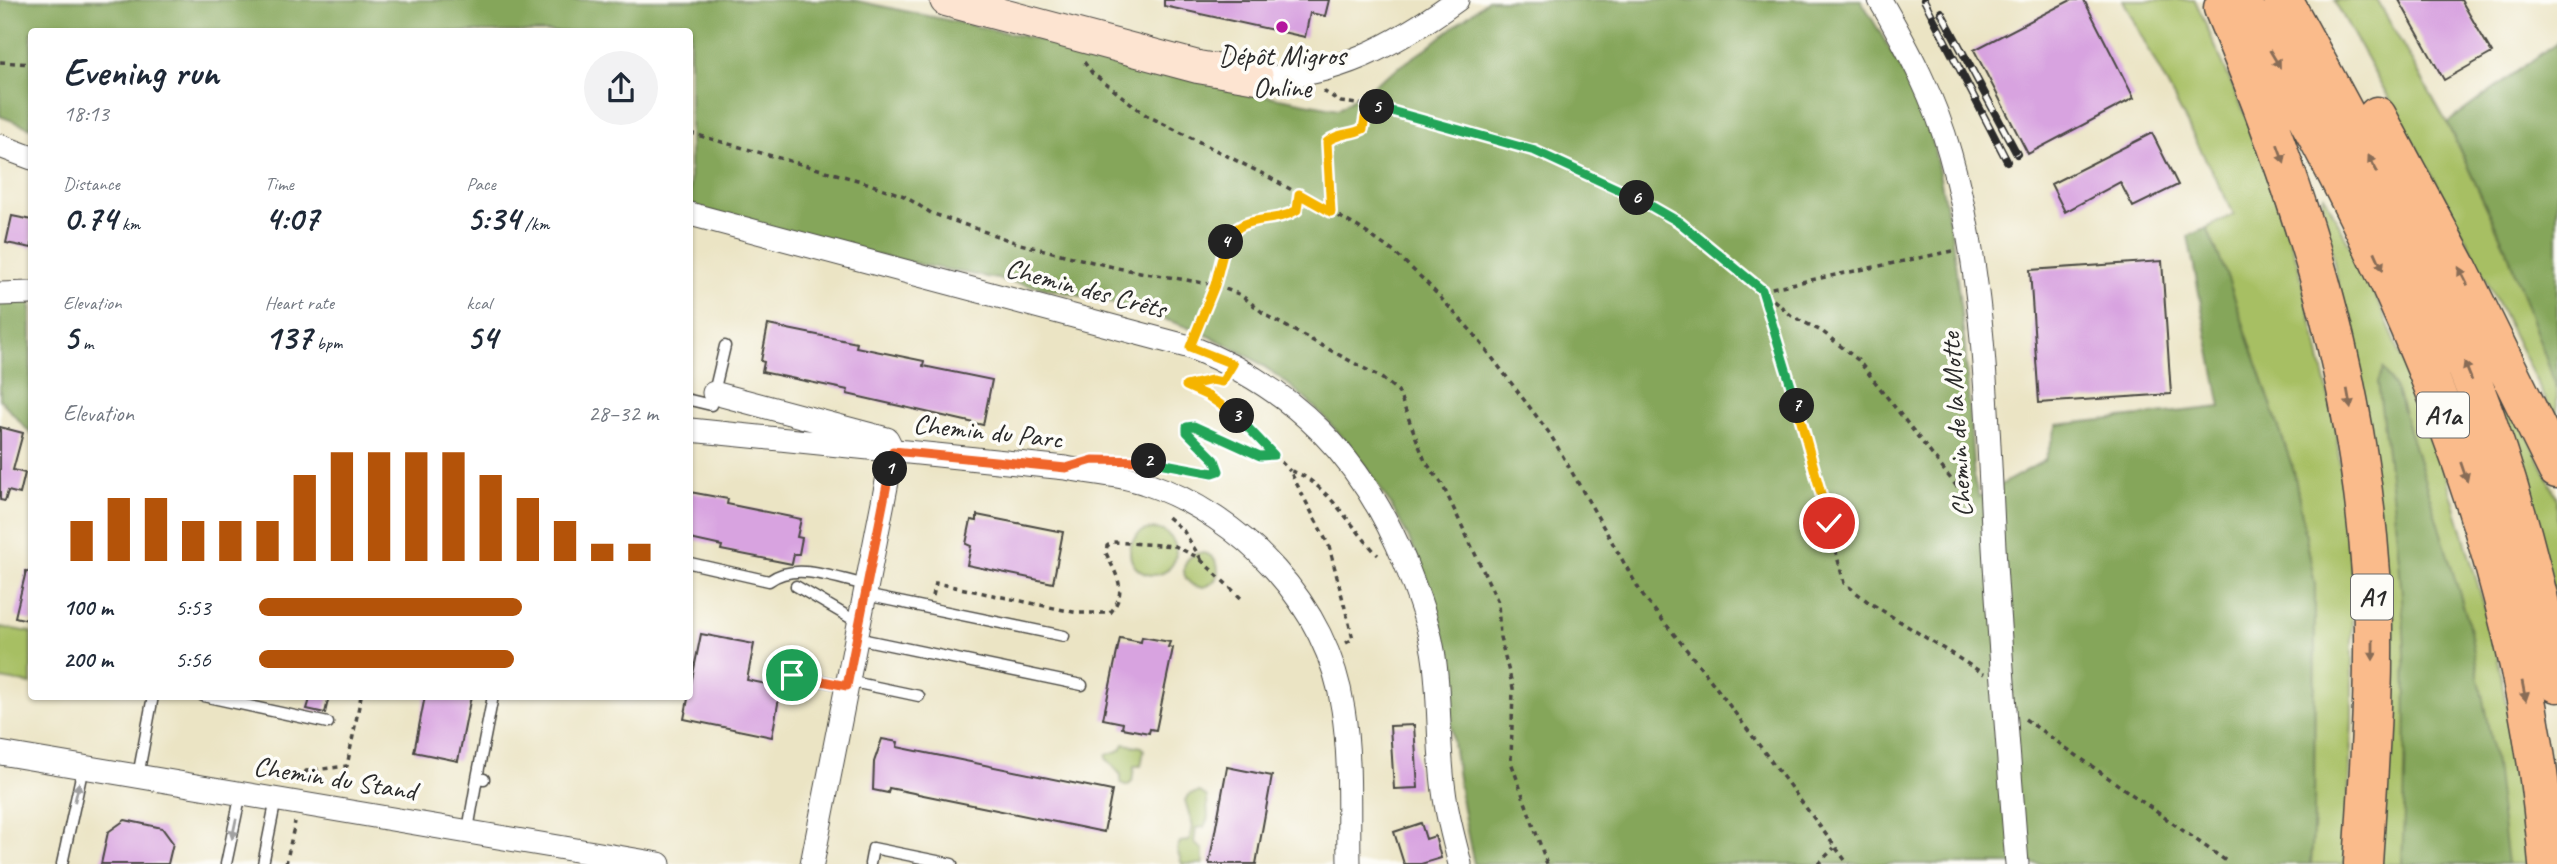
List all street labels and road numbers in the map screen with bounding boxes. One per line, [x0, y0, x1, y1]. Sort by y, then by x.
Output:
street label: Chemin des Crêts [1002, 250, 1172, 327]
street label: Chemin de la Motte [1932, 329, 1980, 519]
road number: A1a [2417, 392, 2469, 438]
street label: Chemin du Parc [912, 406, 1066, 456]
road number: A1 [2351, 575, 2393, 620]
street label: Chemin du Stand [251, 748, 423, 809]

